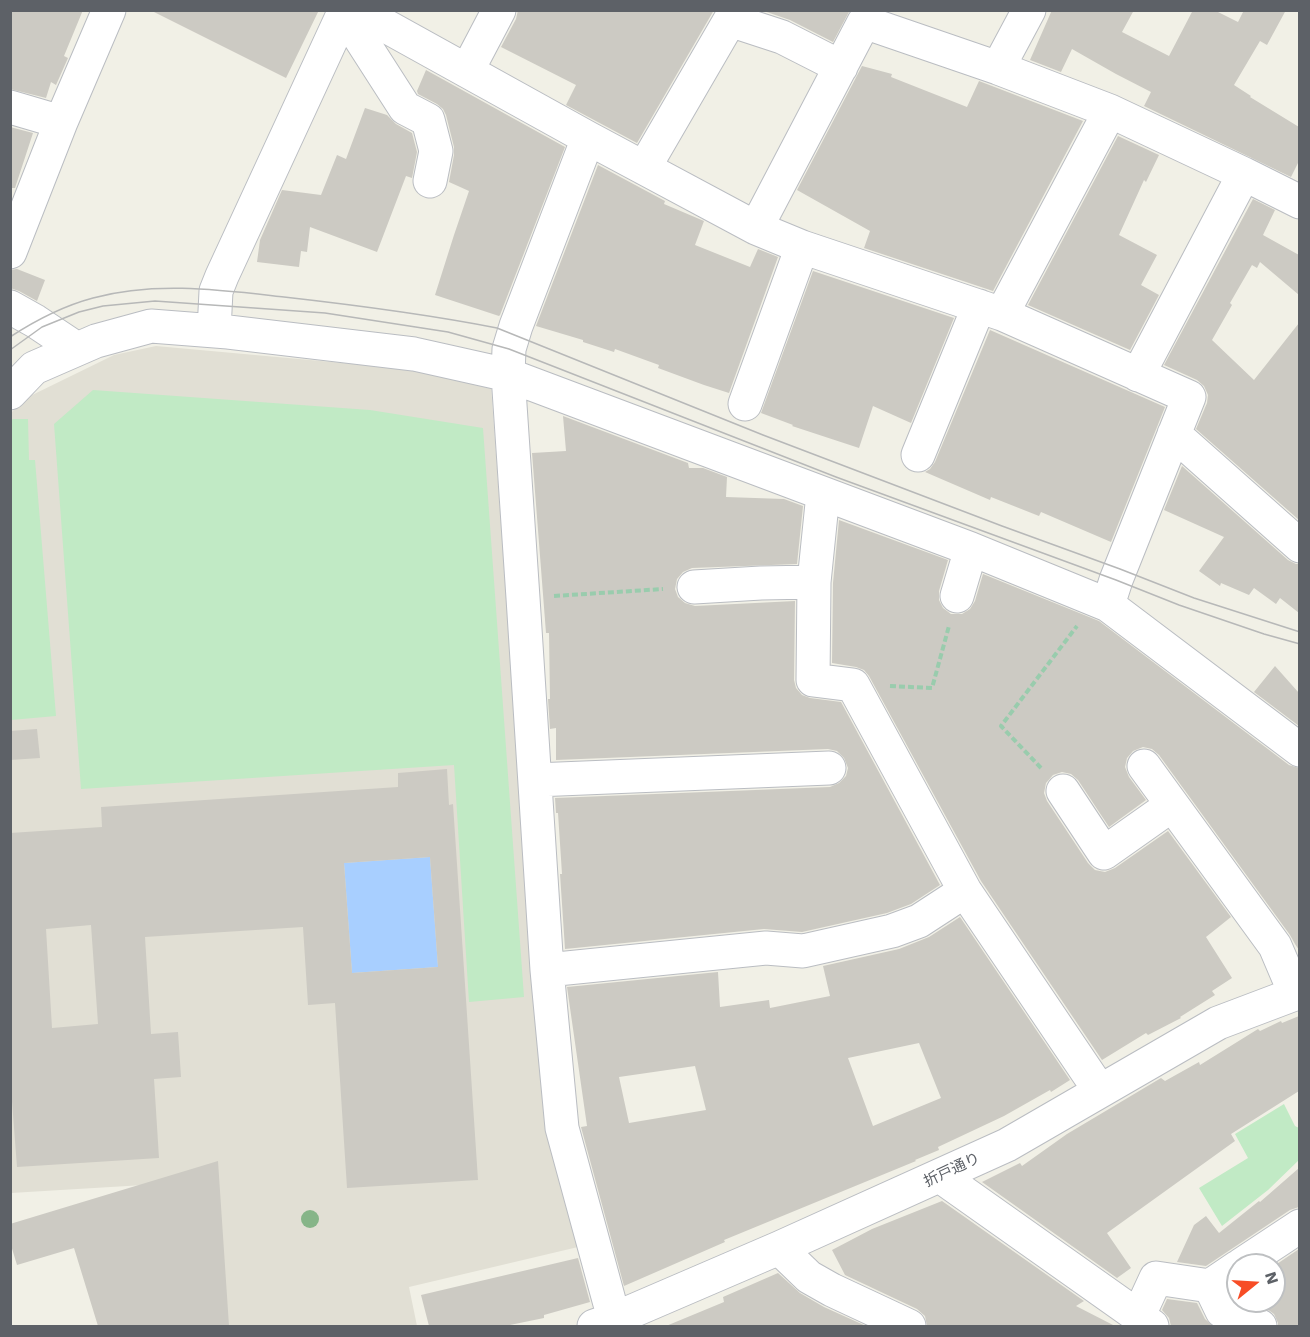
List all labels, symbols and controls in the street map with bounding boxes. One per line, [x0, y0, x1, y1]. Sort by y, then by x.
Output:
street label: 折戸通り [921, 1149, 983, 1191]
north arrow [1226, 1253, 1286, 1313]
text: N [1261, 1269, 1283, 1286]

